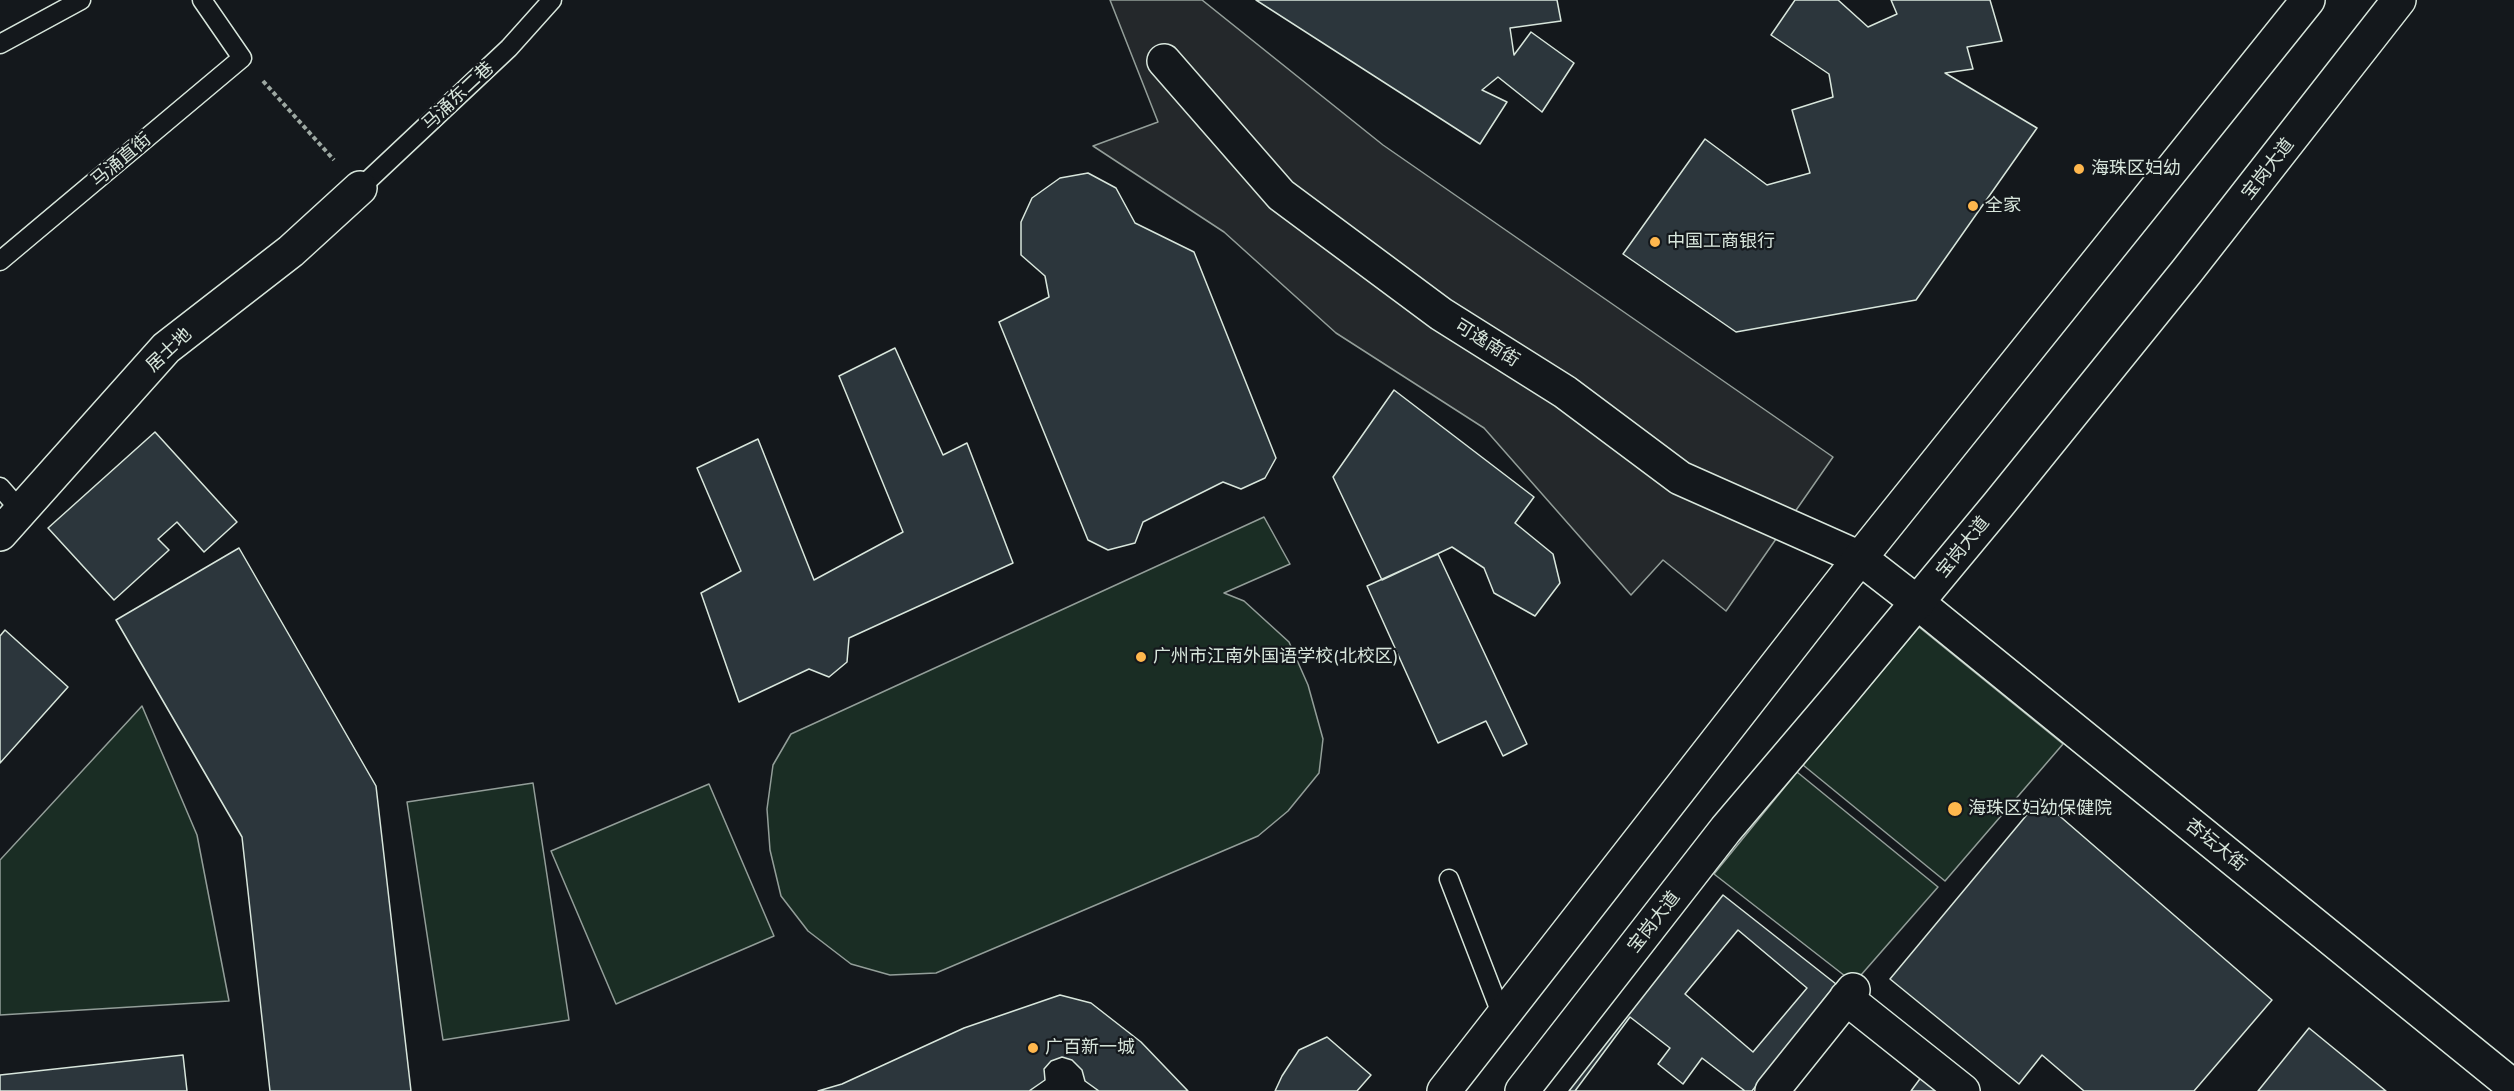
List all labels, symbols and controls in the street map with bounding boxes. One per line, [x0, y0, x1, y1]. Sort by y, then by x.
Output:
street label: 马涌东二巷 [418, 57, 498, 135]
street label: 马涌直街 [86, 129, 156, 191]
street label: 宝岗大道 [2237, 134, 2299, 204]
place label: 海珠区妇幼 [2091, 158, 2181, 180]
marker: 海珠区妇幼 [2072, 162, 2086, 176]
place label: 全家 [1985, 195, 2021, 217]
marker: 全家 [1966, 199, 1980, 213]
place label: 中国工商银行 [1667, 231, 1775, 253]
marker: 中国工商银行 [1648, 235, 1662, 249]
street label: 可逸南街 [1451, 315, 1523, 371]
street label: 居士地 [142, 324, 196, 376]
street label: 宝岗大道 [1932, 512, 1994, 582]
place label: 广州市江南外国语学校(北校区) [1153, 646, 1398, 668]
marker: 广州市江南外国语学校(北校区) [1134, 650, 1148, 664]
place label: 海珠区妇幼保健院 [1968, 798, 2112, 820]
marker: 海珠区妇幼保健院 [1946, 800, 1964, 818]
street label: 杏坛大街 [2181, 814, 2251, 876]
street label: 宝岗大道 [1623, 887, 1685, 957]
place label: 广百新一城 [1045, 1037, 1135, 1059]
marker: 广百新一城 [1026, 1041, 1040, 1055]

